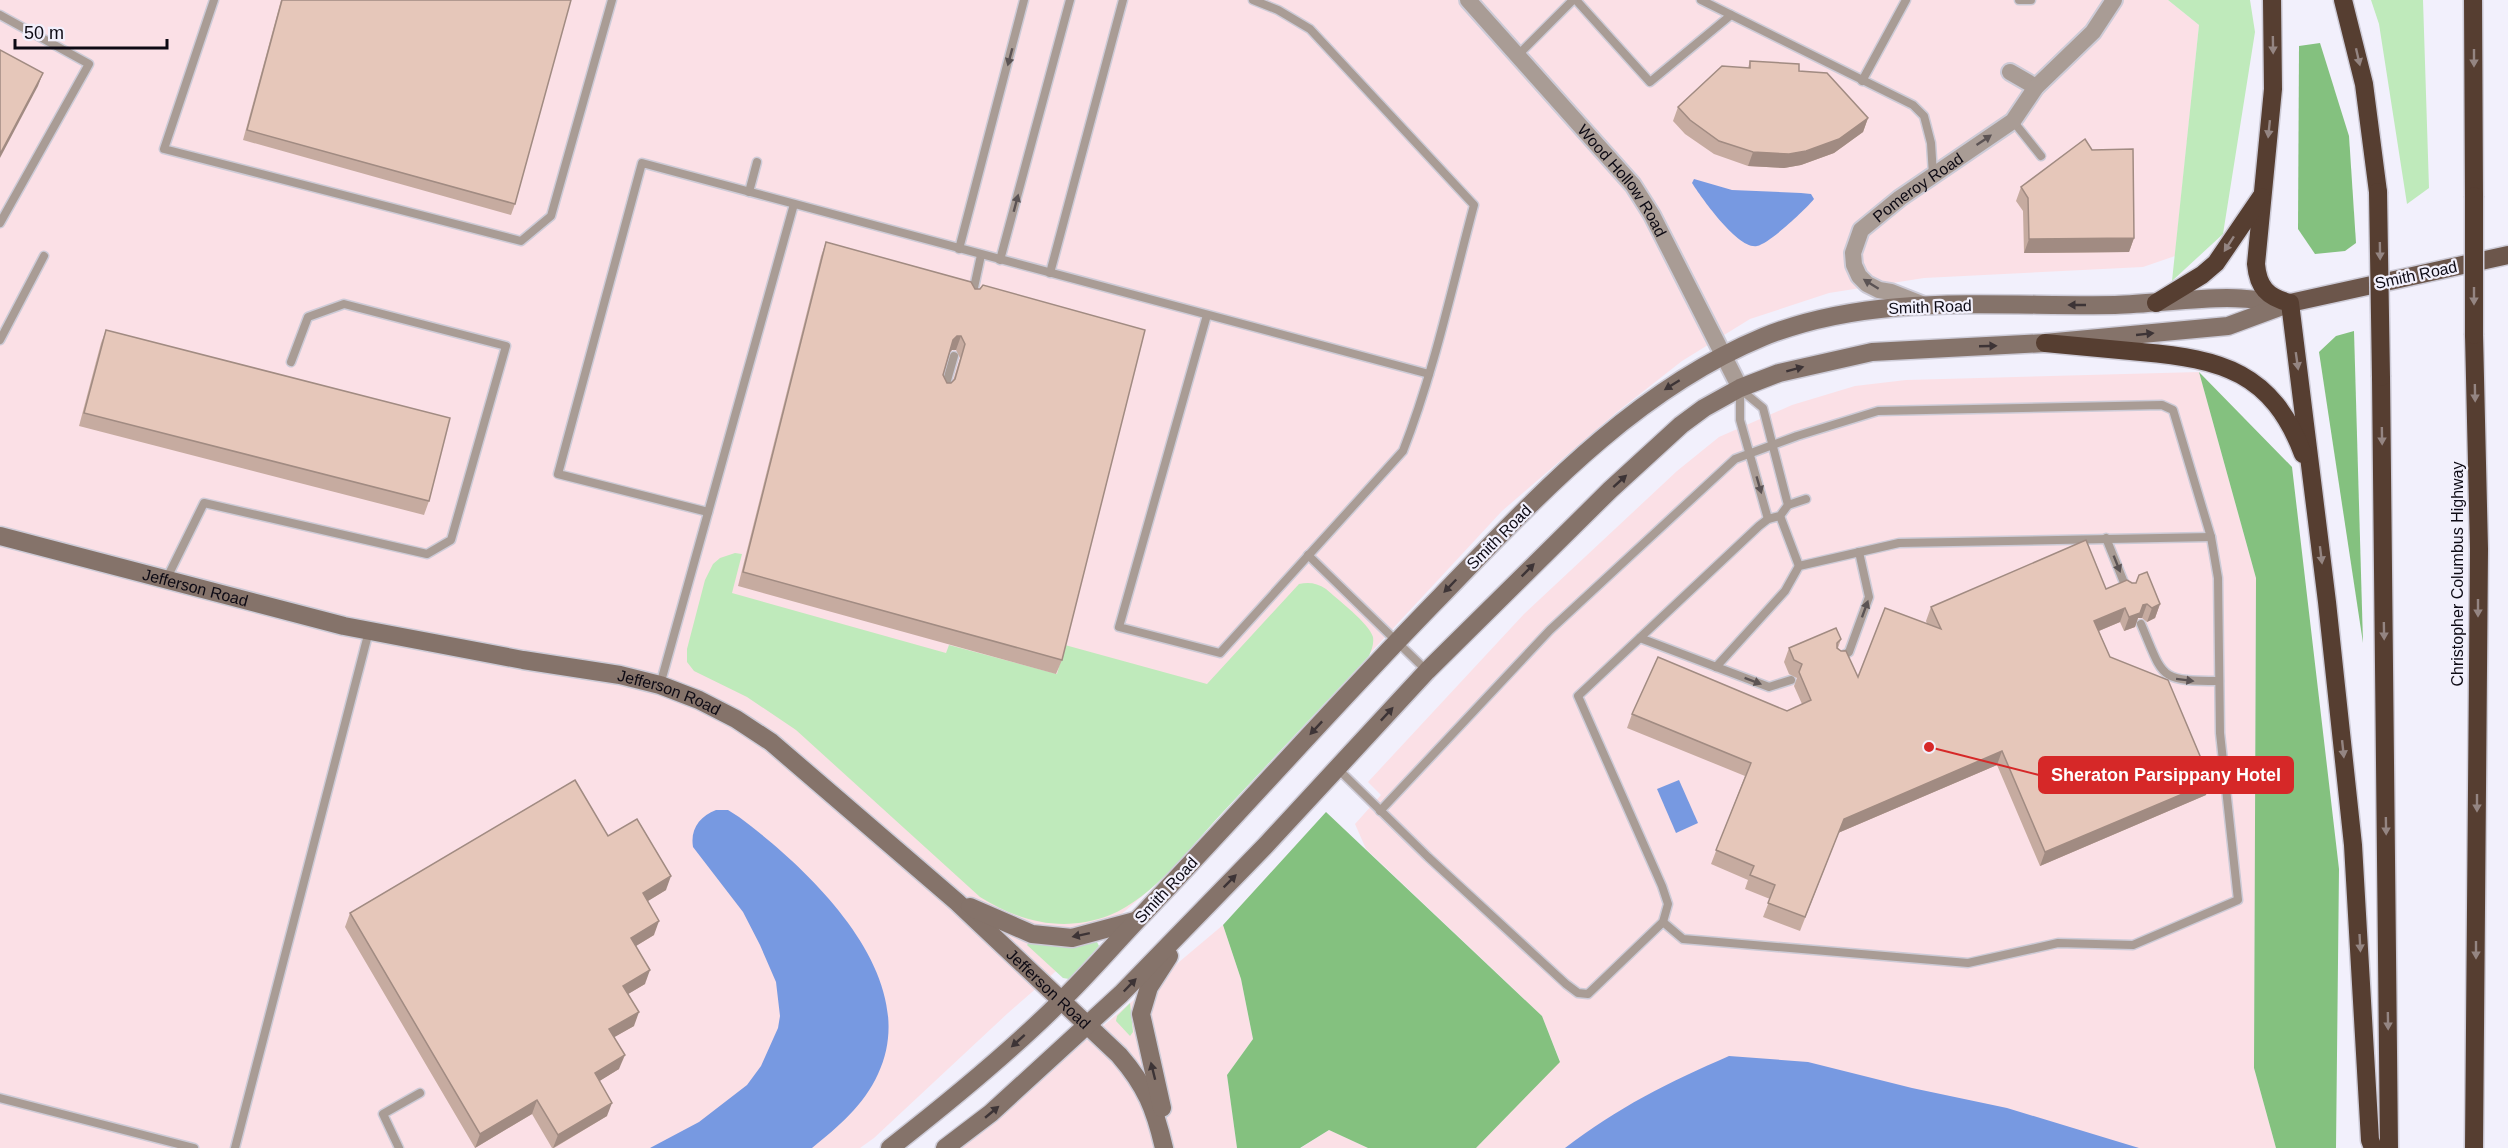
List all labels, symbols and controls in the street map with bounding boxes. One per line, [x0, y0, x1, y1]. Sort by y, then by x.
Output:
scale bar [15, 12, 166, 50]
text: 50 m [24, 23, 64, 43]
one-way arrow [2268, 35, 2278, 54]
one-way arrow [1004, 47, 1014, 66]
one-way arrow [2354, 47, 2363, 66]
one-way arrow [2469, 49, 2479, 68]
one-way arrow [2265, 120, 2274, 139]
street label: Wood Hollow Road [1575, 121, 1670, 239]
one-way arrow [1976, 134, 1992, 146]
street label: Pomeroy Road [1869, 149, 1966, 225]
one-way arrow [1011, 194, 1021, 212]
one-way arrow [2224, 236, 2235, 252]
one-way arrow [2375, 241, 2385, 260]
street label: Smith Road [2373, 258, 2459, 292]
one-way arrow [1863, 279, 1879, 290]
one-way arrow [2469, 287, 2479, 306]
street label: Smith Road [1888, 297, 1972, 317]
one-way arrow [2067, 300, 2086, 310]
one-way arrow [2136, 329, 2155, 339]
one-way arrow [1978, 341, 1997, 350]
one-way arrow [2292, 352, 2301, 371]
one-way arrow [1786, 364, 1804, 373]
one-way arrow [1663, 379, 1680, 390]
one-way arrow [2470, 384, 2480, 403]
one-way arrow [2377, 426, 2387, 445]
street label: Christopher Columbus Highway [2449, 462, 2466, 686]
one-way arrow [1612, 474, 1627, 488]
one-way arrow [1755, 477, 1764, 495]
street label: Smith Road [1463, 501, 1535, 573]
one-way arrow [2316, 545, 2326, 564]
one-way arrow [2112, 556, 2122, 574]
one-way arrow [1521, 564, 1535, 578]
street label: Jefferson Road [141, 565, 250, 609]
one-way arrow [1443, 579, 1457, 594]
one-way arrow [2473, 598, 2483, 617]
one-way arrow [1860, 600, 1870, 618]
one-way arrow [2379, 621, 2389, 640]
street label: Jefferson Road [616, 666, 724, 718]
one-way arrow [2175, 675, 2194, 684]
one-way arrow [1745, 676, 1763, 686]
one-way arrow [1380, 707, 1393, 722]
one-way arrow [1310, 721, 1324, 735]
one-way arrow [2338, 739, 2347, 758]
callout: Sheraton Parsippany Hotel [2039, 757, 2293, 793]
text: Sheraton Parsippany Hotel [2051, 765, 2281, 785]
one-way arrow [2472, 793, 2482, 812]
one-way arrow [2381, 816, 2391, 835]
street label: Smith Road [1131, 854, 1201, 926]
one-way arrow [1223, 874, 1238, 888]
one-way arrow [1071, 931, 1090, 941]
one-way arrow [2356, 933, 2365, 952]
one-way arrow [2471, 941, 2481, 960]
street label: Jefferson Road [1004, 945, 1094, 1032]
one-way arrow [1123, 977, 1137, 992]
one-way arrow [2383, 1011, 2393, 1030]
one-way arrow [1011, 1034, 1026, 1047]
one-way arrow [1148, 1061, 1157, 1079]
one-way arrow [984, 1106, 999, 1119]

